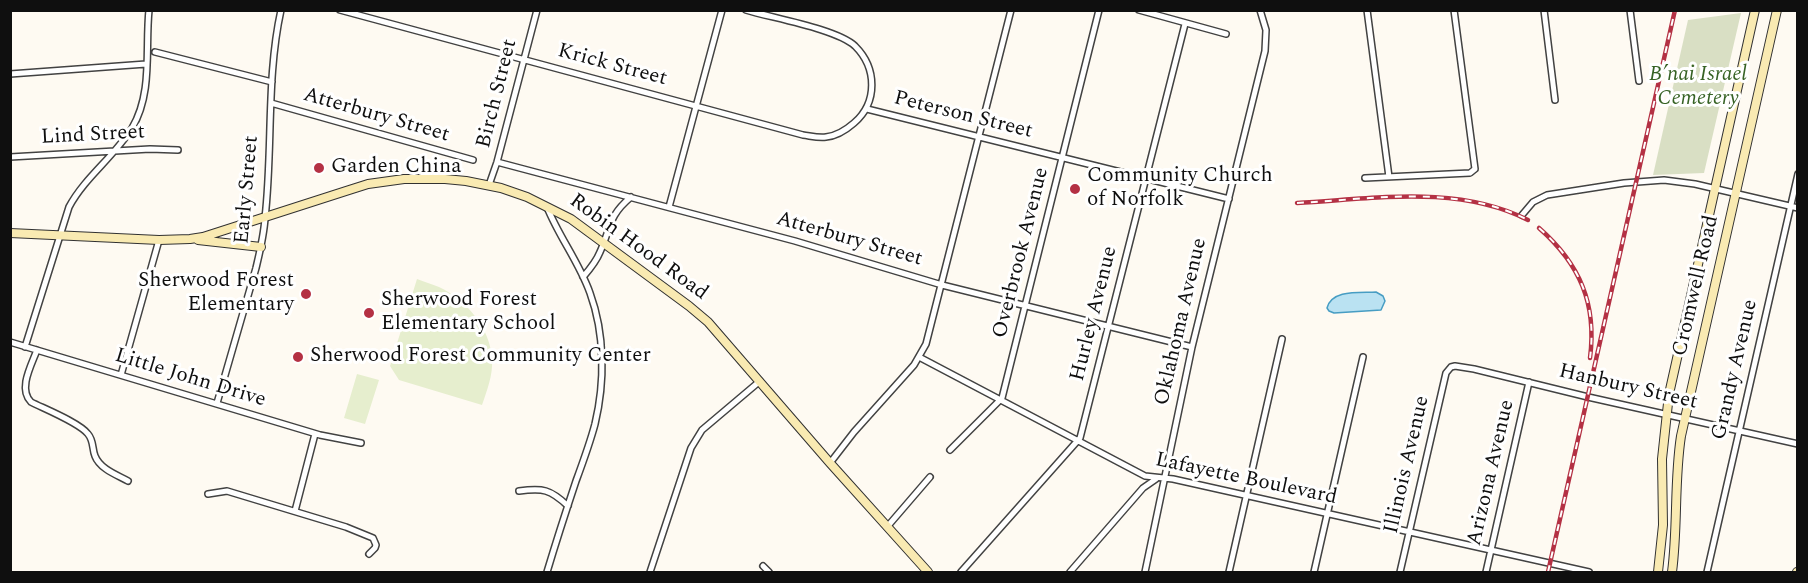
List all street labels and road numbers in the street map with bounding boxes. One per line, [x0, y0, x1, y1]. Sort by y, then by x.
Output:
street label: Birch Street [472, 37, 524, 151]
street label: Krick Street [555, 39, 669, 93]
street label: Atterbury Street [300, 83, 452, 149]
street label: Peterson Street [891, 87, 1035, 145]
street label: Lind Street [40, 121, 146, 151]
street label: Early Street [231, 135, 265, 245]
street label: Overbrook Avenue [989, 165, 1055, 341]
street label: Robin Hood Road [564, 189, 712, 307]
street label: Atterbury Street [773, 207, 925, 273]
street label: Cromwell Road [1669, 213, 1725, 359]
street label: Oklahoma Avenue [1150, 236, 1214, 408]
street label: Hurley Avenue [1066, 244, 1124, 384]
street label: Grandy Avenue [1708, 297, 1764, 443]
street label: Little John Drive [111, 344, 269, 414]
street label: Hanbury Street [1556, 360, 1700, 416]
street label: Illinois Avenue [1380, 394, 1436, 536]
street label: Arizona Avenue [1463, 398, 1521, 548]
street label: Lafayette Boulevard [1153, 448, 1339, 512]

